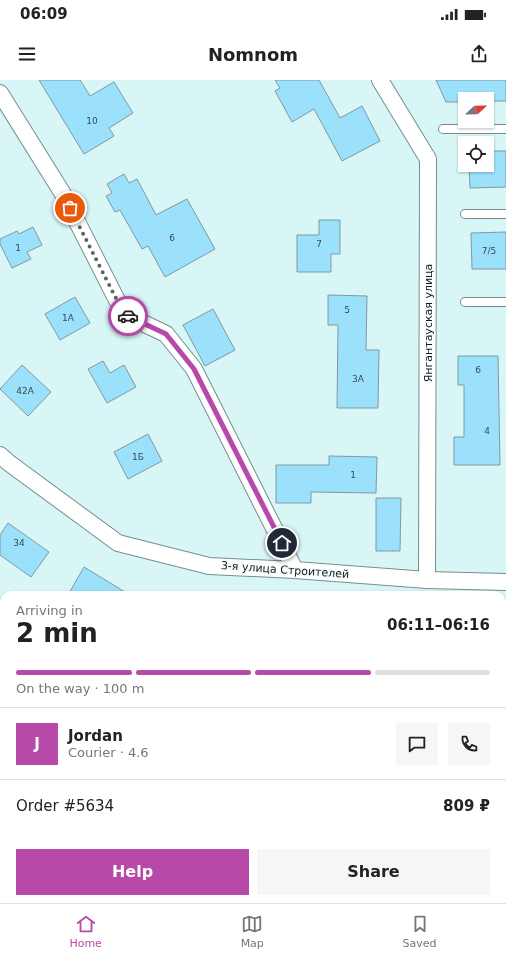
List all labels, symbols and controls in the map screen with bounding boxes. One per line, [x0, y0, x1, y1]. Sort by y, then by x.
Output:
text: 06:09 [20, 5, 68, 23]
icon: menu [16, 43, 38, 65]
icon: share [468, 43, 490, 65]
text: Nomnom [208, 44, 298, 65]
north arrow [458, 92, 494, 128]
map controls [458, 92, 494, 172]
house number: 10 [86, 116, 98, 126]
button: locate [458, 136, 494, 172]
pin [53, 191, 87, 225]
icon: bag [59, 197, 81, 219]
house number: 6 [169, 233, 175, 243]
house number: 7 [316, 239, 322, 249]
house number: 1 [15, 243, 21, 253]
house number: 7/5 [482, 246, 496, 256]
street label: Янгантауская улица [422, 264, 435, 382]
courier [108, 296, 148, 336]
icon: car [117, 305, 139, 327]
house number: 5 [344, 305, 350, 315]
house number: 1А [62, 313, 75, 323]
house number: 6 [475, 365, 481, 375]
house number: 3А [352, 374, 365, 384]
house number: 42А [16, 386, 35, 396]
house number: 4 [484, 426, 490, 436]
house number: 1Б [132, 452, 144, 462]
house number: 1 [350, 470, 356, 480]
pin [265, 526, 299, 560]
icon: home [271, 532, 293, 554]
house number: 34 [13, 538, 25, 548]
street label: 3-я улица Строителей [220, 559, 350, 581]
text: Arriving in [16, 603, 83, 618]
text: 06:11–06:16 [387, 616, 490, 634]
text: 2 min [16, 618, 98, 648]
text: On the way · 100 m [16, 681, 144, 696]
button: chat [396, 723, 438, 765]
button: phone [448, 723, 490, 765]
text: Jordan [68, 727, 123, 745]
text: J [34, 735, 40, 753]
text: Courier · 4.6 [68, 745, 149, 760]
text: Order #5634 [16, 797, 114, 815]
text: 809 ₽ [443, 797, 490, 815]
button: Help [16, 849, 249, 895]
button: Share [257, 849, 490, 895]
tab: Home [69, 913, 102, 950]
tab: Map [241, 913, 264, 950]
tab: Saved [403, 913, 437, 950]

